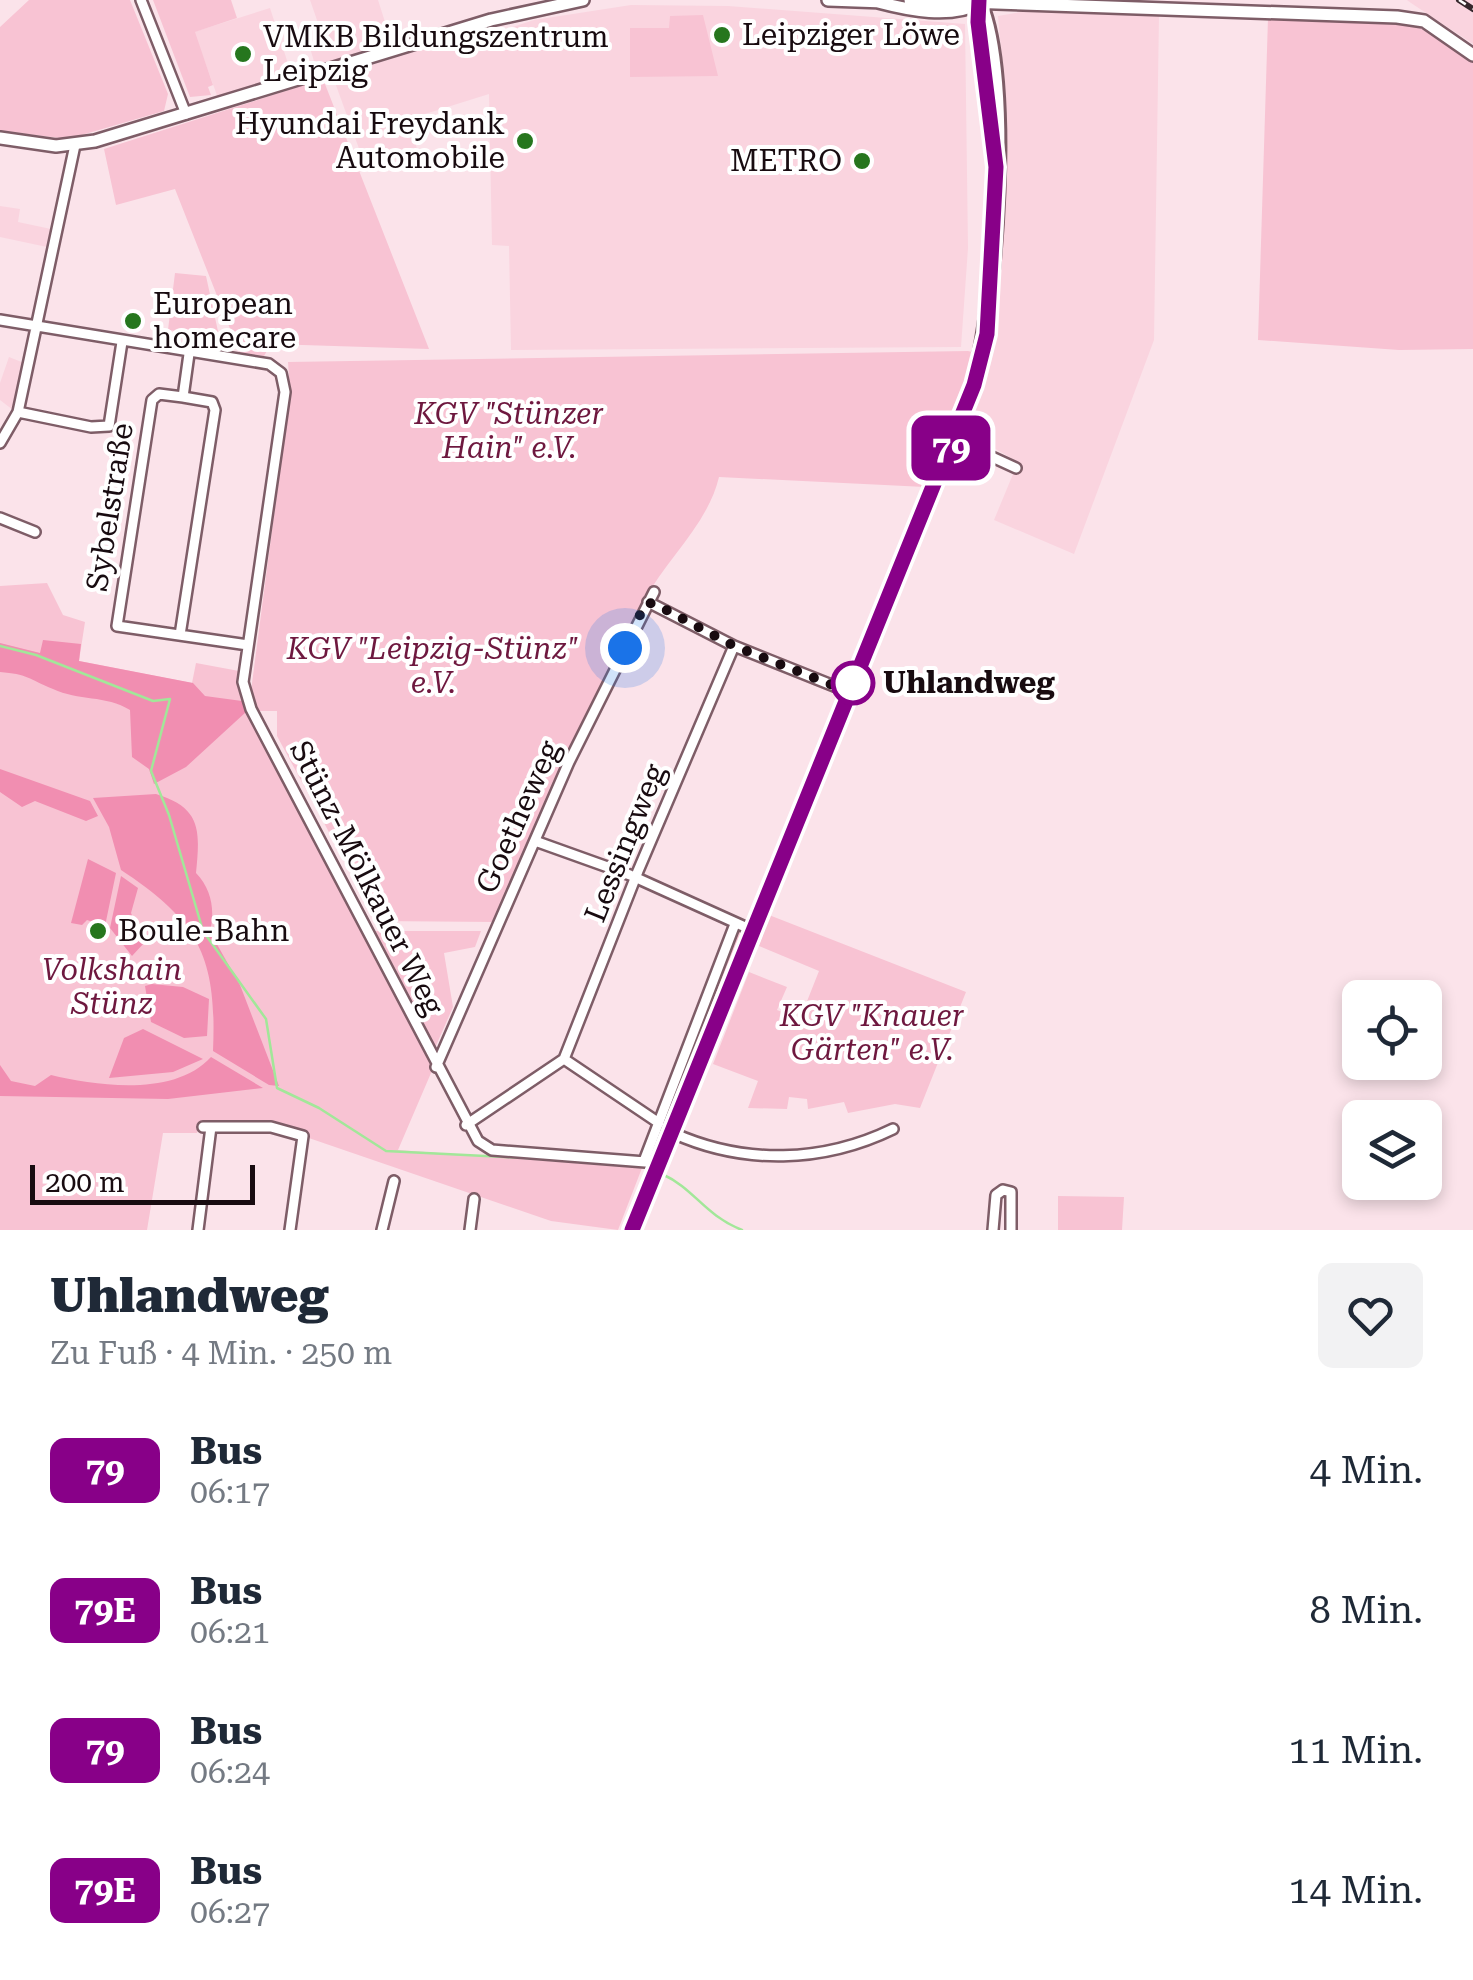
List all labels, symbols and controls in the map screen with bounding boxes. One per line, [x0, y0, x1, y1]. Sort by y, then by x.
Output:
place label: Leipziger Löwe [742, 17, 960, 52]
place label: VMKB Bildungszentrum Leipzig [263, 19, 609, 88]
marker: Leipziger Löwe [711, 24, 733, 46]
marker: VMKB Bildungszentrum Leipzig [232, 43, 254, 65]
place label: Hyundai Freydank Automobile [235, 106, 505, 175]
marker: Hyundai Freydank Automobile [514, 130, 536, 152]
place label: METRO [730, 143, 842, 178]
marker: METRO [851, 150, 873, 172]
place label: European homecare [153, 286, 296, 355]
marker: European homecare [122, 310, 144, 332]
park label: KGV "Stünzer Hain" e.V. [413, 396, 604, 465]
line badge: 79 [906, 416, 996, 480]
street label: Sybelstraße [79, 420, 140, 594]
text: 79 [931, 428, 971, 469]
your location [600, 623, 650, 673]
park label: KGV "Leipzig-Stünz" e.V. [286, 631, 579, 700]
marker: Uhlandweg [832, 662, 874, 704]
place label: Uhlandweg [883, 665, 1055, 700]
street label: Stünz-Mölkauer Weg [283, 735, 452, 1021]
street label: Goetheweg [468, 735, 567, 898]
street label: Lessingweg [577, 759, 672, 927]
place label: Boule-Bahn [118, 913, 289, 948]
marker: Boule-Bahn [87, 920, 109, 942]
park label: Volkshain Stünz [42, 952, 182, 1021]
map controls [1342, 980, 1442, 1200]
button: locate [1342, 980, 1442, 1080]
park label: KGV "Knauer Gärten" e.V. [779, 998, 965, 1067]
button: layers [1342, 1100, 1442, 1200]
scale bar [30, 1160, 255, 1204]
text: 200 m [45, 1166, 125, 1199]
button: heart [1318, 1263, 1423, 1368]
text: Uhlandweg [50, 1268, 329, 1324]
text: Zu Fuß · 4 Min. · 250 m [50, 1334, 392, 1372]
text: Bus [190, 1429, 262, 1473]
text: 4 Min. [1309, 1448, 1423, 1492]
text: 79 [85, 1450, 125, 1491]
text: 06:17 [190, 1473, 270, 1511]
text: Bus [190, 1569, 262, 1613]
text: 8 Min. [1309, 1588, 1423, 1632]
text: 79E [74, 1590, 136, 1631]
text: 06:21 [190, 1613, 270, 1651]
text: Bus [190, 1709, 262, 1753]
text: 11 Min. [1288, 1728, 1423, 1772]
text: 79 [85, 1730, 125, 1771]
text: 06:24 [190, 1753, 270, 1791]
text: Bus [190, 1849, 262, 1893]
text: 14 Min. [1288, 1868, 1423, 1912]
text: 79E [74, 1870, 136, 1911]
text: 06:27 [190, 1893, 270, 1931]

